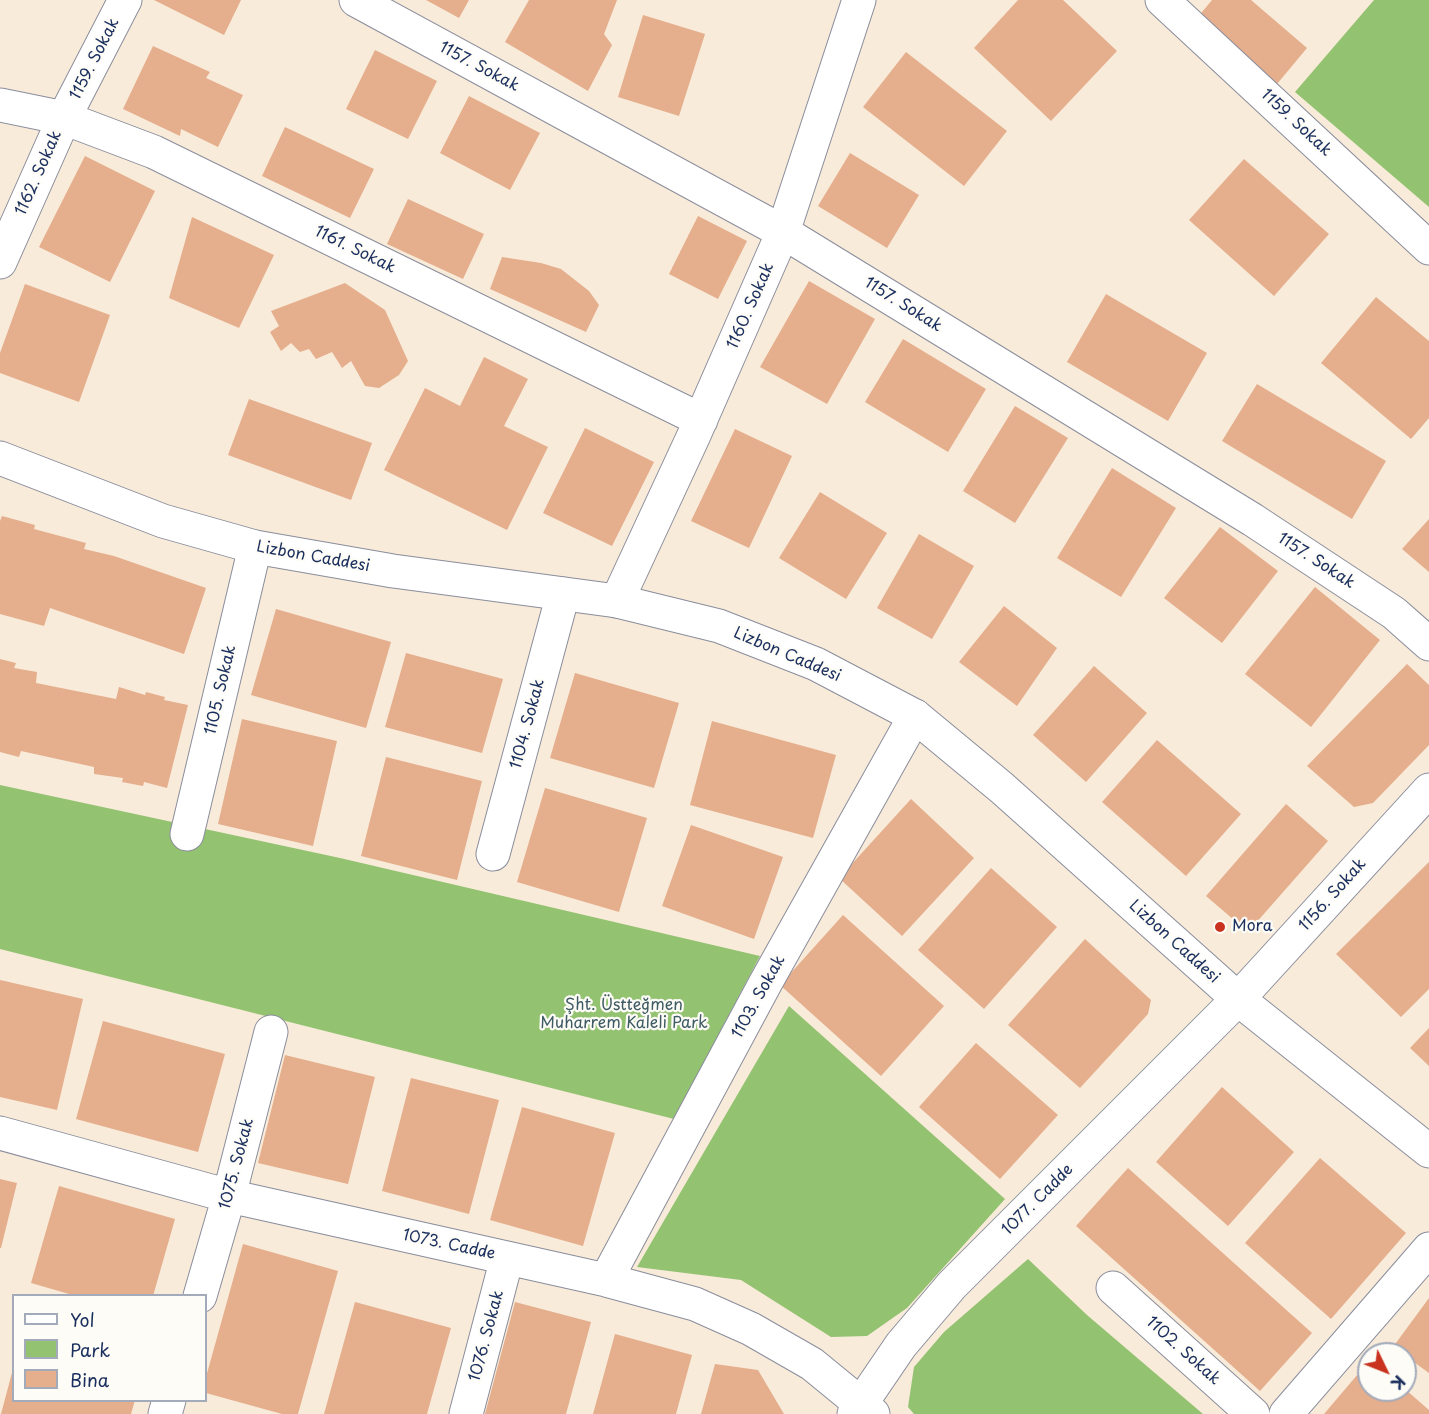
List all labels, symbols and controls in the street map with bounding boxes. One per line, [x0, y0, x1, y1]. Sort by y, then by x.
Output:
street label: 1159. Sokak [66, 15, 124, 103]
street label: 1157. Sokak [436, 38, 522, 96]
street label: 1159. Sokak [1257, 86, 1335, 160]
street label: 1162. Sokak [12, 128, 66, 218]
street label: 1161. Sokak [311, 222, 399, 278]
street label: 1160. Sokak [723, 260, 779, 352]
street label: 1157. Sokak [860, 273, 946, 337]
street label: 1157. Sokak [1274, 529, 1358, 593]
street label: Lizbon Caddesi [255, 538, 371, 576]
street label: Lizbon Caddesi [730, 624, 844, 686]
street label: 1105. Sokak [201, 643, 241, 737]
street label: 1104. Sokak [507, 677, 549, 771]
street label: 1156. Sokak [1295, 855, 1371, 935]
street label: Lizbon Caddesi [1125, 896, 1223, 988]
place label: Mora [1232, 917, 1273, 937]
marker: Mora [1213, 920, 1227, 934]
street label: 1103. Sokak [728, 952, 790, 1042]
park label: Şht. Üstteğmen Muharrem Kaleli Park [540, 996, 708, 1034]
street label: 1075. Sokak [216, 1116, 258, 1212]
street label: 1077. Cadde [998, 1160, 1078, 1240]
street label: 1073. Cadde [401, 1226, 497, 1264]
street label: 1076. Sokak [466, 1288, 508, 1384]
legend [12, 1294, 207, 1402]
text: Yol [70, 1306, 95, 1333]
street label: 1102. Sokak [1142, 1313, 1224, 1389]
text: Park [70, 1336, 110, 1363]
north arrow [1357, 1342, 1417, 1402]
text: Bina [70, 1366, 109, 1393]
text: K [1386, 1370, 1411, 1395]

